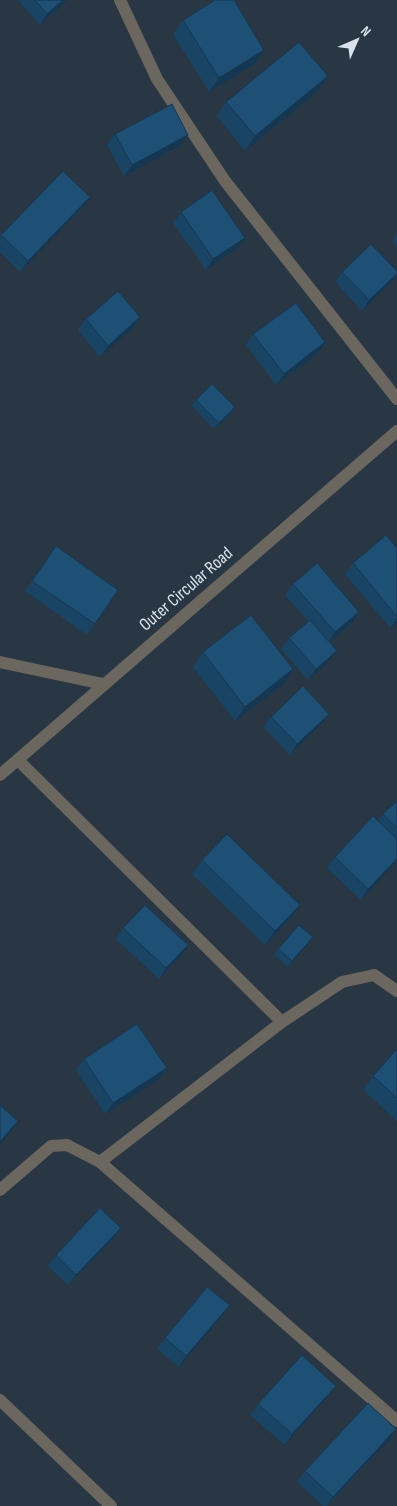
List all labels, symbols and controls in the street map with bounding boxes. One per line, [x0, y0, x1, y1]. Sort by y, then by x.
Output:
north arrow [332, 15, 382, 65]
text: N [357, 23, 374, 40]
street label: Outer Circular Road [135, 543, 237, 635]

